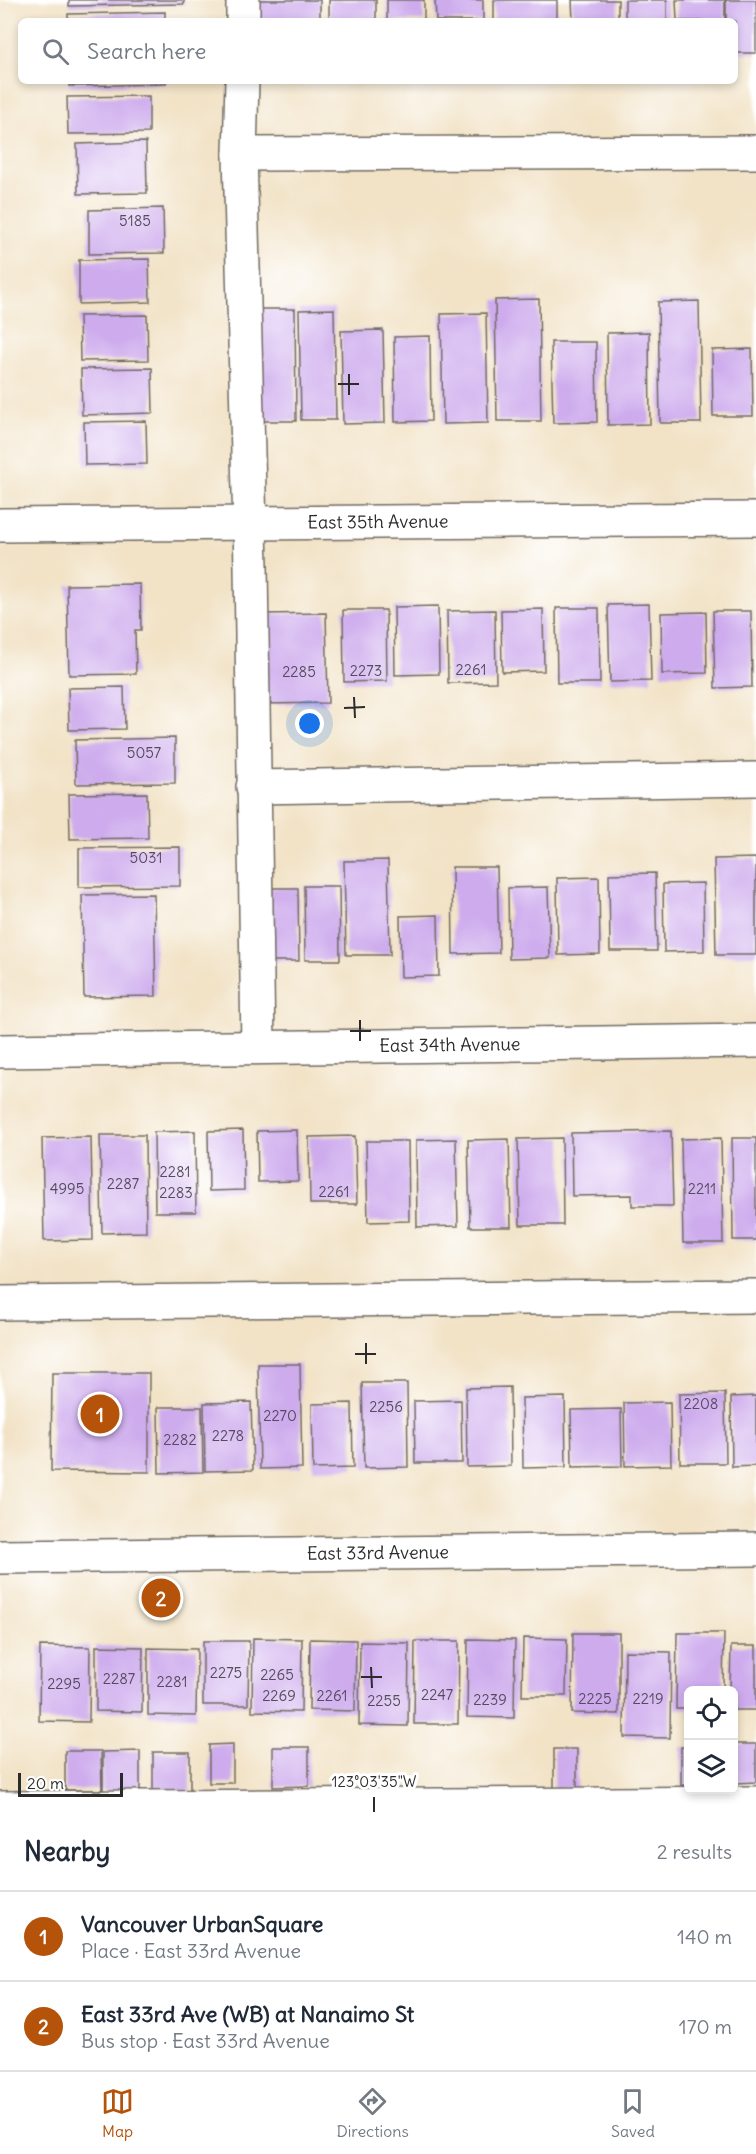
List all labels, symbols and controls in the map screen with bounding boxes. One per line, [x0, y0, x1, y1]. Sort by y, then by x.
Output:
search box [18, 18, 738, 84]
icon: search [39, 35, 72, 68]
text: Search here [87, 37, 206, 65]
house number: 5185 [119, 211, 151, 230]
street label: East 35th Avenue [307, 509, 449, 534]
house number: 2261 [455, 660, 487, 679]
house number: 2273 [350, 661, 382, 680]
house number: 2285 [282, 662, 316, 681]
your location [295, 709, 324, 738]
house number: 5057 [127, 743, 161, 762]
house number: 5031 [130, 848, 162, 867]
street label: East 34th Avenue [379, 1032, 521, 1057]
house number: 2281 [159, 1162, 191, 1181]
house number: 2287 [107, 1174, 139, 1193]
house number: 4995 [50, 1179, 84, 1198]
house number: 2211 [688, 1179, 716, 1198]
house number: 2261 [318, 1182, 350, 1201]
house number: 2283 [159, 1183, 193, 1202]
pin: 1 [80, 1392, 120, 1436]
house number: 2208 [684, 1394, 718, 1413]
house number: 2256 [369, 1397, 403, 1416]
house number: 2270 [263, 1406, 297, 1425]
house number: 2278 [212, 1426, 244, 1445]
house number: 2282 [163, 1430, 197, 1449]
street label: East 33rd Avenue [307, 1540, 449, 1565]
pin: 2 [142, 1576, 180, 1620]
house number: 2275 [210, 1663, 242, 1682]
house number: 2265 [260, 1665, 294, 1684]
house number: 2287 [103, 1669, 135, 1688]
house number: 2281 [156, 1672, 188, 1691]
house number: 2295 [47, 1674, 81, 1693]
house number: 2247 [421, 1685, 453, 1704]
house number: 2269 [262, 1686, 296, 1705]
house number: 2261 [316, 1686, 348, 1705]
map controls [684, 1686, 738, 1794]
button: locate [684, 1686, 738, 1740]
house number: 2225 [578, 1689, 612, 1708]
house number: 2219 [632, 1689, 664, 1708]
house number: 2239 [473, 1690, 507, 1709]
house number: 2255 [367, 1691, 401, 1710]
button: layers [684, 1740, 738, 1794]
scale bar [18, 1770, 123, 1798]
text: 123°03'35"W [332, 1772, 417, 1791]
text: 20 m [27, 1773, 64, 1793]
text: Nearby [24, 1835, 110, 1868]
text: 2 results [657, 1839, 732, 1864]
text: Vancouver UrbanSquare [81, 1910, 323, 1938]
text: 1 [40, 1924, 47, 1949]
text: 140 m [677, 1924, 732, 1949]
text: Place · East 33rd Avenue [81, 1938, 301, 1963]
text: East 33rd Ave (WB) at Nanaimo St [81, 2000, 414, 2028]
text: 2 [38, 2014, 49, 2039]
text: 170 m [679, 2014, 732, 2039]
text: Bus stop · East 33rd Avenue [81, 2028, 330, 2053]
tab: Map [101, 2085, 134, 2141]
tab: Directions [336, 2085, 409, 2141]
tab: Saved [611, 2085, 655, 2141]

